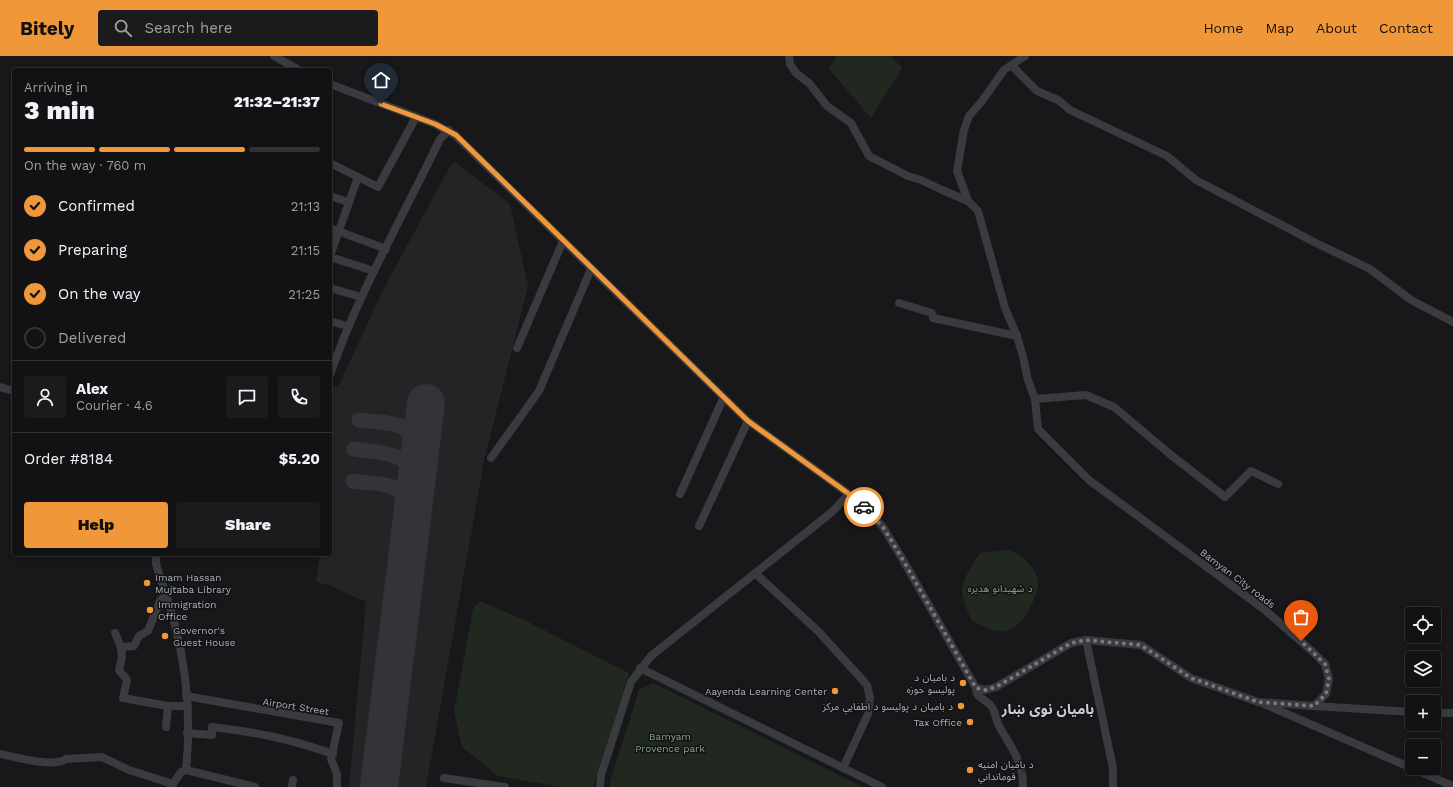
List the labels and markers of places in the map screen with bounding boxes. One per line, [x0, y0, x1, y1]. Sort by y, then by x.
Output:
pin [364, 63, 398, 104]
place label: Imam Hassan Mujtaba Library [155, 572, 232, 595]
marker: Imam Hassan Mujtaba Library [142, 578, 152, 588]
place label: Immigration Office [158, 599, 216, 622]
pin [1284, 600, 1318, 641]
marker: Immigration Office [145, 605, 155, 615]
place label: Governor's Guest House [173, 625, 236, 648]
marker: Governor's Guest House [160, 631, 170, 641]
place label: د بامیان د پولیسو حوزه [906, 672, 955, 696]
marker: د بامیان د پولیسو حوزه [958, 678, 968, 688]
place label: Aayenda Learning Center [705, 686, 827, 697]
marker: Aayenda Learning Center [830, 686, 840, 696]
place label: د بامیان د پولیسو د اطفايې مرکز [821, 701, 953, 715]
marker: د بامیان د پولیسو د اطفايې مرکز [956, 701, 966, 711]
place label: Tax Office [913, 717, 962, 728]
marker: Tax Office [965, 717, 975, 727]
place label: د بامیان امنیه قومانداني [978, 759, 1034, 784]
marker: د بامیان امنیه قومانداني [965, 765, 975, 775]

